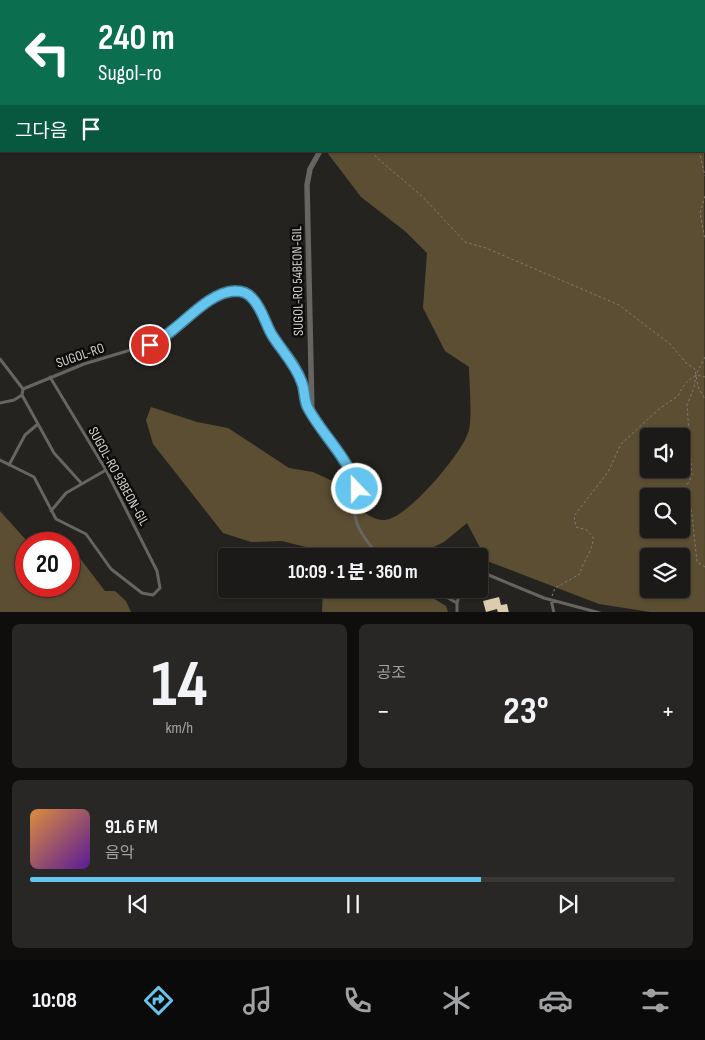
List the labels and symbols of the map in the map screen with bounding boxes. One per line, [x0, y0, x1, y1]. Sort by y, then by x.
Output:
street label: SUGOL-RO 54BEON-GIL [288, 226, 307, 336]
pin [129, 324, 171, 366]
street label: SUGOL-RO [54, 339, 107, 372]
street label: SUGOL-RO 93BEON-GIL [84, 424, 153, 529]
position arrow [330, 462, 382, 514]
speed limit sign: 20 [15, 532, 80, 597]

